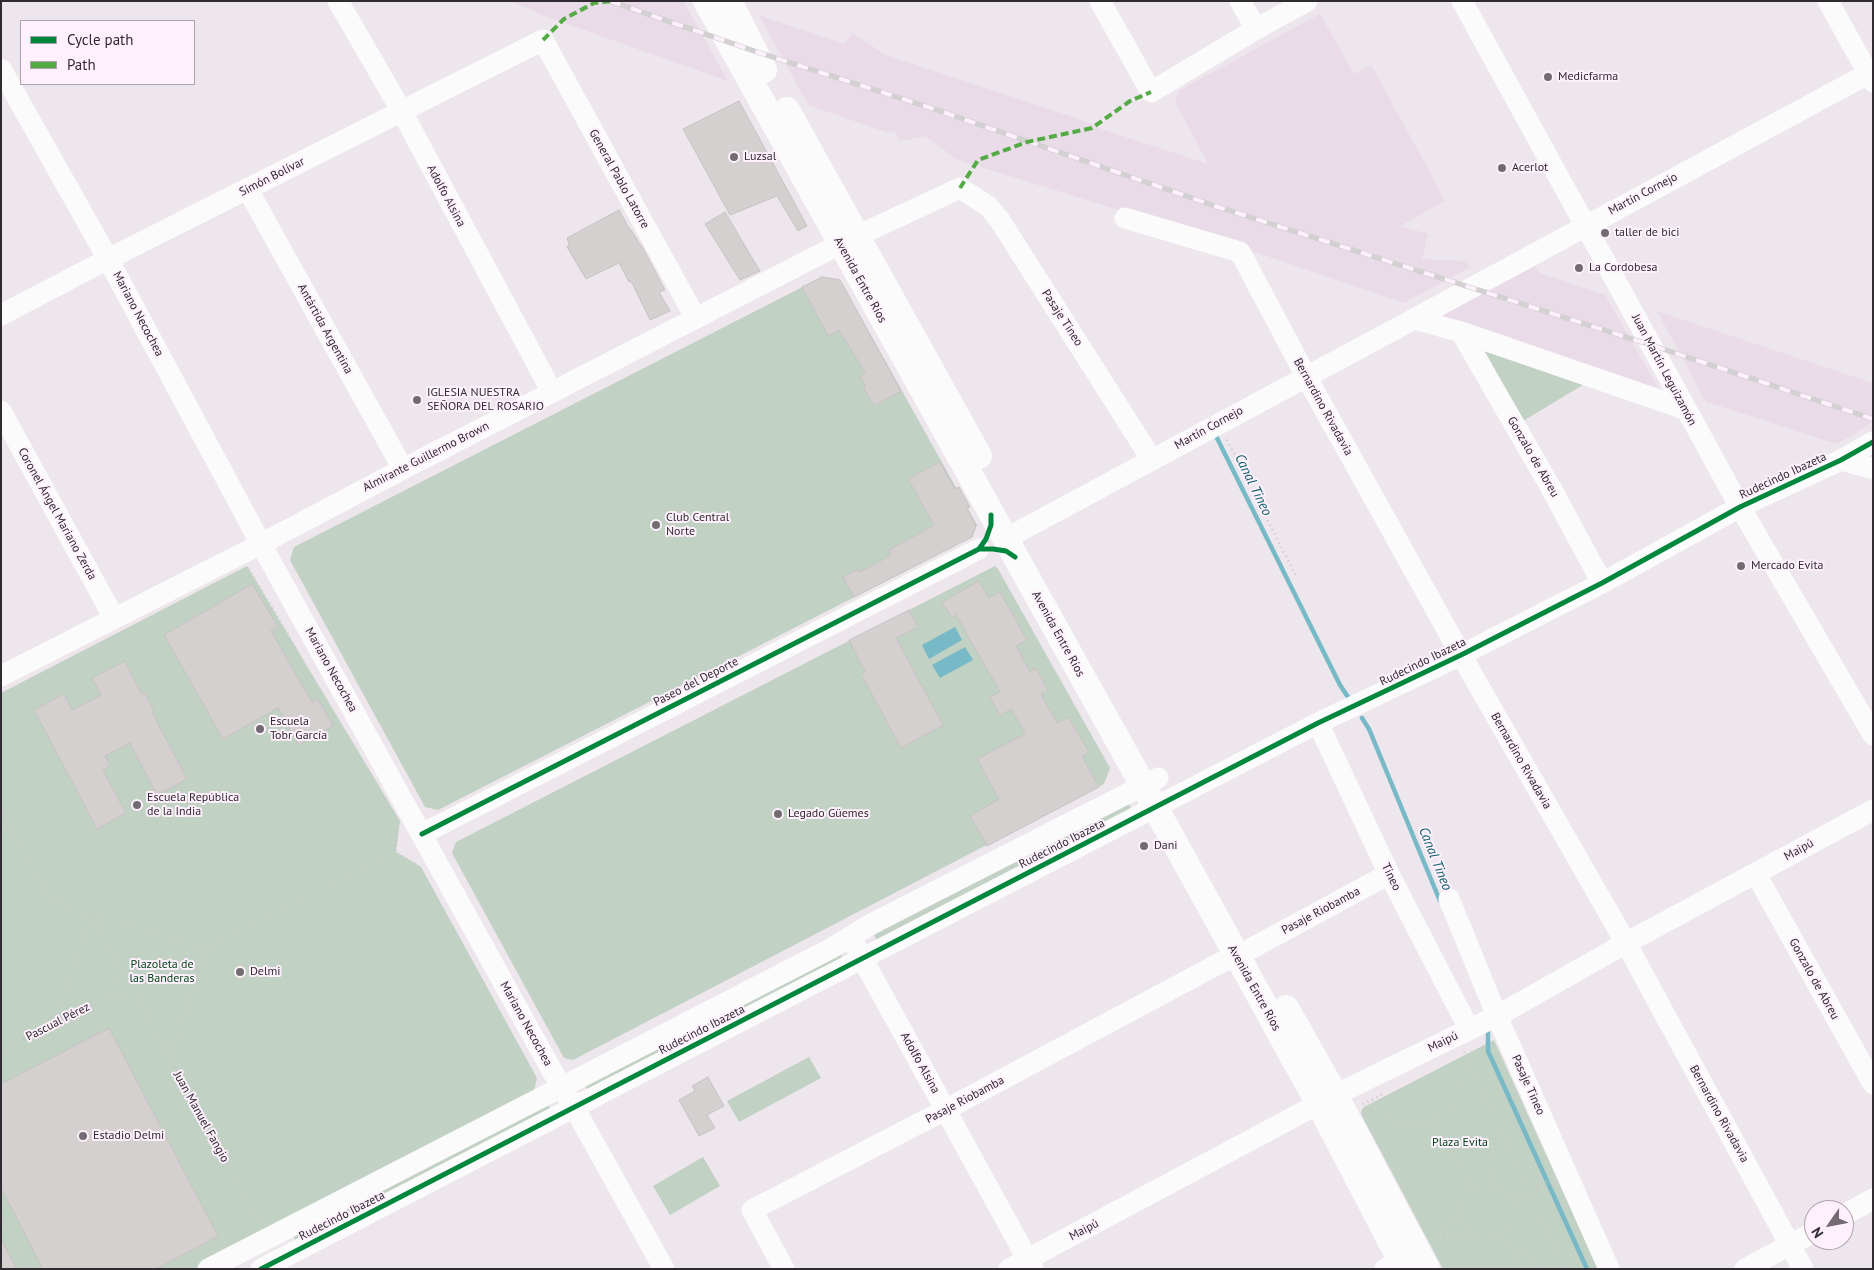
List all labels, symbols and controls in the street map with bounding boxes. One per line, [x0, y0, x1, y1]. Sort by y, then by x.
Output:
legend [20, 20, 195, 85]
text: Cycle path [67, 30, 133, 49]
text: Path [67, 55, 96, 74]
place label: Medicfarma [1558, 70, 1618, 84]
marker: Medicfarma [1542, 71, 1554, 83]
street label: General Pablo Latorre [586, 127, 652, 231]
place label: Luzsal [744, 150, 776, 164]
marker: Luzsal [728, 151, 740, 163]
street label: Simón Bolívar [237, 154, 307, 200]
place label: Acerlot [1512, 161, 1548, 175]
marker: Acerlot [1496, 162, 1508, 174]
street label: Adolfo Alsina [424, 163, 468, 229]
street label: Martín Cornejo [1606, 170, 1680, 218]
place label: taller de bici [1615, 226, 1679, 240]
marker: taller de bici [1599, 227, 1611, 239]
street label: Avenida Entre Ríos [830, 235, 890, 325]
place label: La Cordobesa [1589, 261, 1658, 275]
marker: La Cordobesa [1573, 262, 1585, 274]
street label: Mariano Necochea [109, 269, 167, 359]
street label: Antártida Argentina [294, 281, 356, 377]
street label: Pasaje Tineo [1038, 287, 1086, 349]
street label: Juan Martín Leguizamón [1628, 312, 1700, 428]
street label: Bernardino Rivadavia [1290, 356, 1356, 458]
place label: IGLESIA NUESTRA SEÑORA DEL ROSARIO [427, 386, 544, 414]
marker: IGLESIA NUESTRA SEÑORA DEL ROSARIO [411, 394, 423, 406]
street label: Martín Cornejo [1172, 403, 1246, 453]
street label: Gonzalo de Abreu [1504, 414, 1562, 500]
street label: Almirante Guillermo Brown [361, 419, 491, 495]
street label: Coronel Ángel Mariano Zerda [15, 445, 99, 583]
street label: Rudecindo Ibazeta [1737, 450, 1829, 502]
water label: Canal Tineo [1231, 451, 1275, 519]
place label: Club Central Norte [666, 511, 729, 539]
marker: Club Central Norte [650, 519, 662, 531]
place label: Mercado Evita [1751, 559, 1824, 573]
marker: Mercado Evita [1735, 560, 1747, 572]
street label: Avenida Entre Ríos [1028, 589, 1088, 679]
street label: Mariano Necochea [302, 625, 360, 715]
street label: Rudecindo Ibazeta [1377, 635, 1469, 689]
street label: Paseo del Deporte [651, 654, 741, 710]
street label: Bernardino Rivadavia [1487, 710, 1555, 812]
place label: Escuela Tobr García [270, 715, 327, 743]
marker: Escuela Tobr García [254, 723, 266, 735]
place label: Escuela República de la India [147, 791, 239, 819]
marker: Escuela República de la India [131, 799, 143, 811]
place label: Legado Güemes [788, 807, 869, 821]
marker: Legado Güemes [772, 808, 784, 820]
street label: Rudecindo Ibazeta [1017, 816, 1107, 872]
water label: Canal Tineo [1415, 825, 1455, 893]
street label: Maipú [1782, 836, 1816, 864]
place label: Dani [1154, 839, 1178, 853]
marker: Dani [1138, 840, 1150, 852]
street label: Tineo [1378, 861, 1404, 893]
street label: Pasaje Riobamba [1279, 884, 1363, 938]
street label: Gonzalo de Abreu [1786, 936, 1842, 1022]
street label: Avenida Entre Ríos [1224, 943, 1284, 1033]
park label: Plazoleta de las Banderas [130, 958, 194, 986]
place label: Delmi [250, 965, 280, 979]
marker: Delmi [234, 966, 246, 978]
street label: Mariano Necochea [497, 979, 555, 1069]
street label: Pascual Pérez [24, 1000, 92, 1044]
street label: Rudecindo Ibazeta [657, 1002, 747, 1058]
street label: Maipú [1426, 1029, 1460, 1055]
street label: Adolfo Alsina [897, 1030, 943, 1096]
street label: Pasaje Tineo [1508, 1053, 1548, 1117]
street label: Bernardino Rivadavia [1686, 1063, 1752, 1165]
street label: Juan Manuel Fangio [170, 1069, 232, 1165]
street label: Pasaje Riobamba [923, 1073, 1007, 1127]
place label: Estadio Delmi [93, 1129, 164, 1143]
marker: Estadio Delmi [77, 1130, 89, 1142]
park label: Plaza Evita [1432, 1136, 1488, 1150]
street label: Rudecindo Ibazeta [297, 1188, 387, 1244]
north arrow [1804, 1200, 1854, 1250]
street label: Maipú [1067, 1216, 1101, 1244]
text: N [1807, 1224, 1827, 1241]

